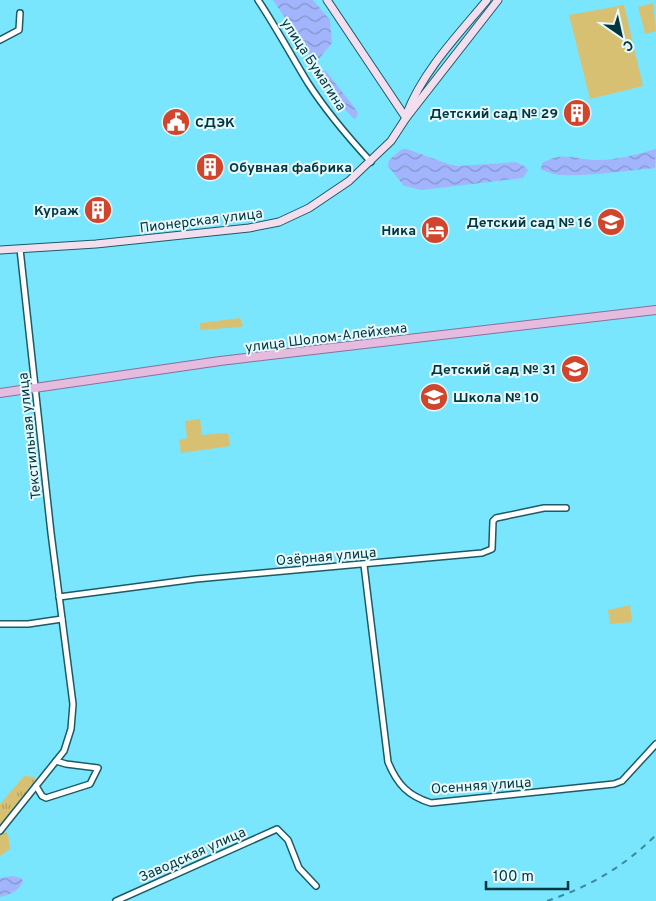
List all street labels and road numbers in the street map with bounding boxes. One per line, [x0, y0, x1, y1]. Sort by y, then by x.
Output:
street label: улица Бумагина [276, 15, 349, 114]
street label: Пионерская улица [139, 206, 264, 237]
street label: улица Шолом-Алейхема [244, 320, 408, 357]
street label: Текстильная улица [15, 372, 46, 500]
street label: Озёрная улица [275, 545, 377, 570]
street label: Осенняя улица [430, 775, 532, 798]
street label: Заводская улица [137, 824, 249, 887]

